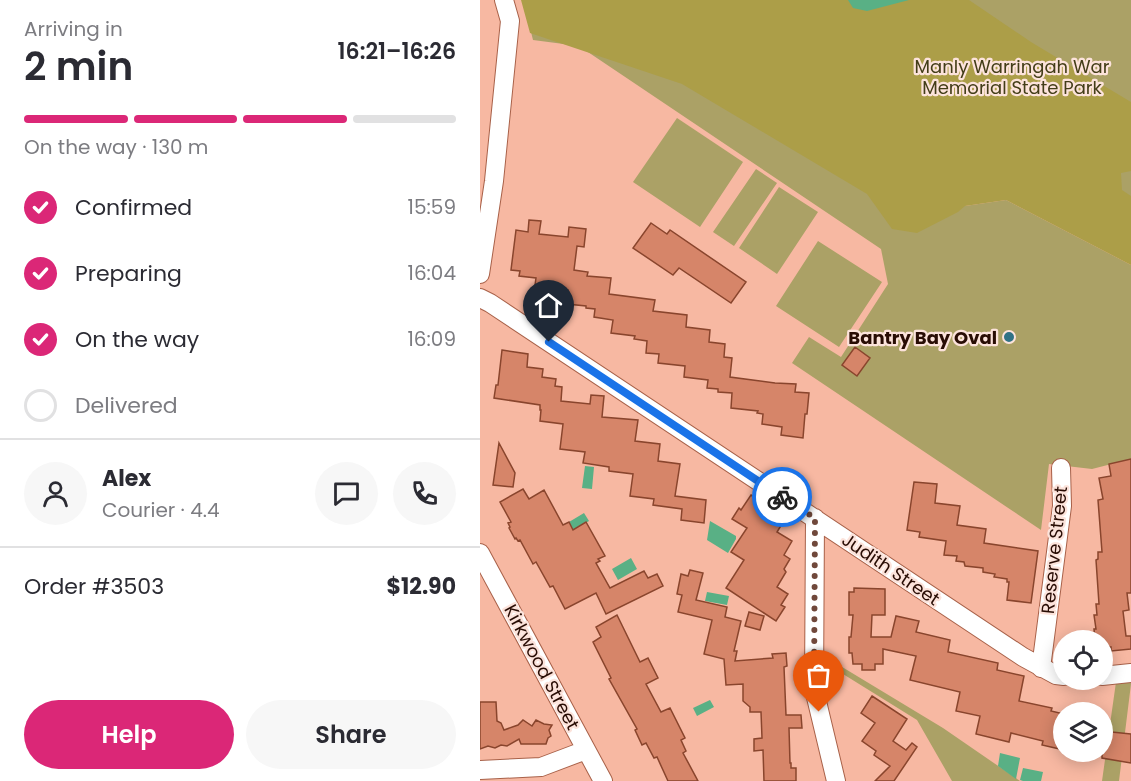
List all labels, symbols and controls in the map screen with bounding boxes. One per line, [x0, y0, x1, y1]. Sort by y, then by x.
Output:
text: Arriving in [24, 15, 123, 43]
text: 16:21–16:26 [338, 36, 456, 67]
text: 2 min [24, 39, 133, 94]
park label: Manly Warringah War Memorial State Park [915, 54, 1110, 100]
text: On the way · 130 m [24, 133, 208, 161]
icon: check [24, 191, 57, 224]
text: Confirmed [75, 192, 192, 223]
text: 15:59 [408, 193, 456, 221]
icon: check [24, 257, 57, 290]
text: Preparing [75, 258, 182, 289]
text: 16:04 [408, 259, 456, 287]
pin [523, 280, 574, 342]
icon: home [532, 289, 565, 322]
icon: check [24, 323, 57, 356]
text: On the way [75, 324, 199, 355]
text: 16:09 [407, 325, 456, 353]
place label: Bantry Bay Oval [848, 325, 997, 350]
marker: Bantry Bay Oval [1002, 330, 1016, 344]
text: Delivered [75, 390, 178, 421]
button: person [24, 462, 87, 525]
button: chat [315, 462, 378, 525]
button: phone [393, 462, 456, 525]
text: Alex [102, 463, 151, 494]
courier [752, 467, 812, 527]
icon: bike [766, 481, 799, 514]
street label: Reserve Street [1035, 485, 1073, 615]
text: Courier · 4.4 [102, 496, 220, 524]
street label: Judith Street [837, 527, 945, 611]
text: Order #3503 [24, 571, 164, 602]
text: $12.90 [387, 571, 456, 602]
street label: Kirkwood Street [498, 600, 586, 734]
map controls [1053, 630, 1113, 762]
button: locate [1053, 630, 1113, 690]
pin [793, 650, 844, 712]
icon: bag [802, 659, 835, 692]
button: Help [24, 700, 234, 769]
button: Share [246, 700, 456, 769]
button: layers [1053, 702, 1113, 762]

